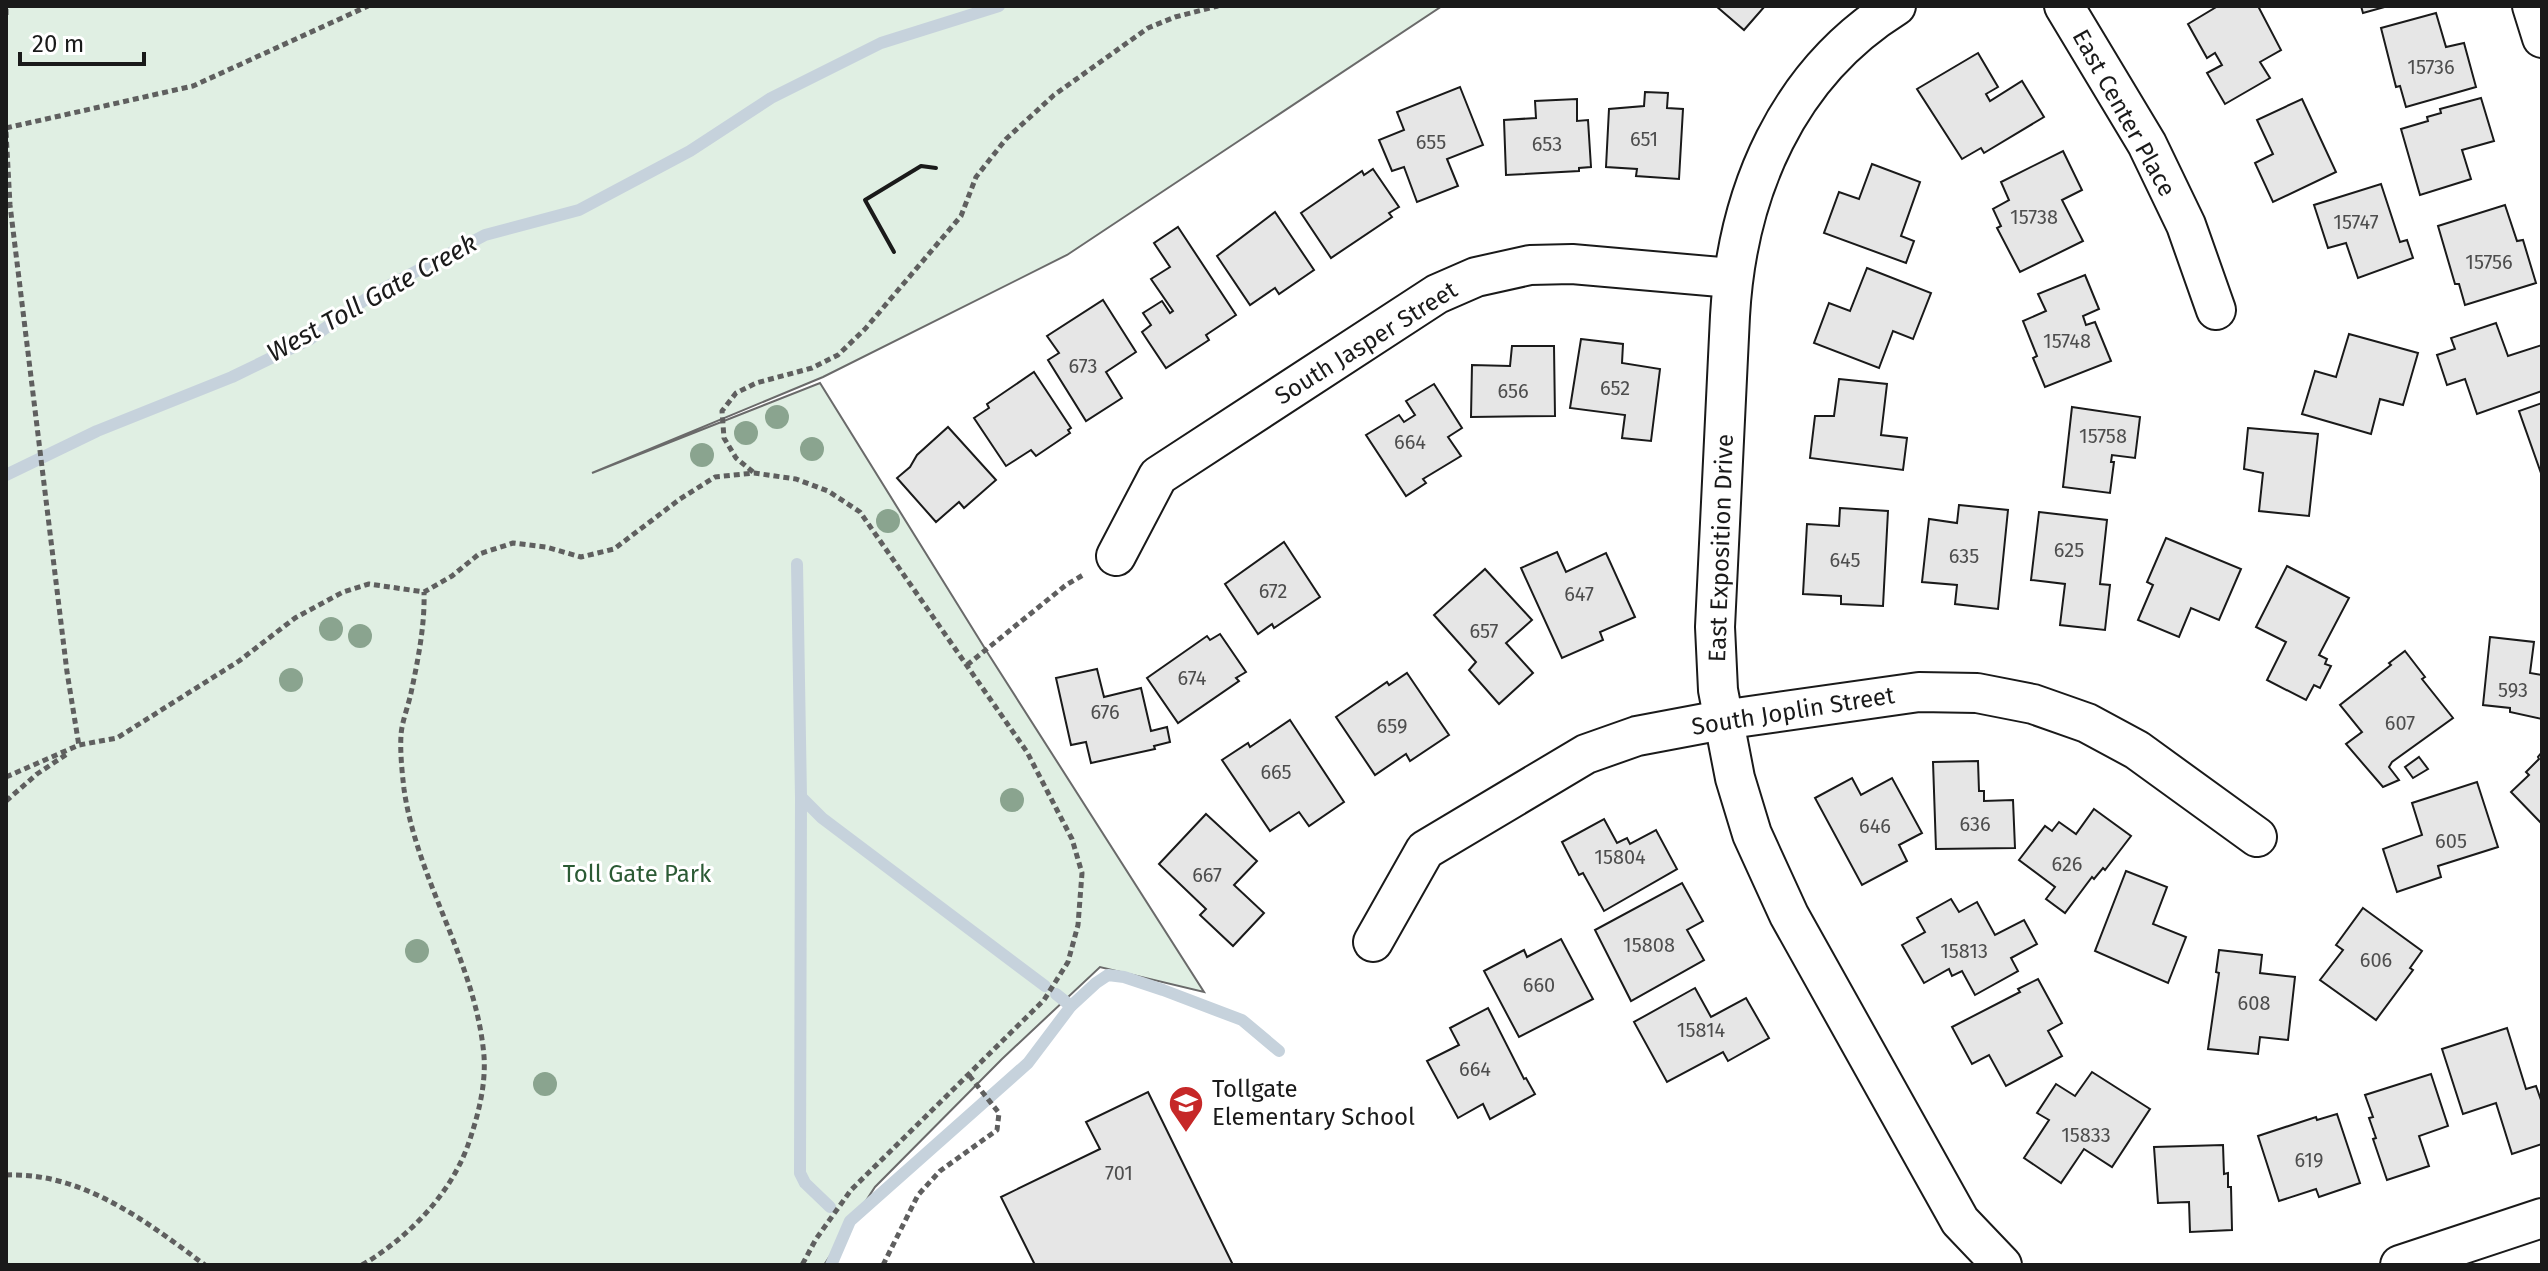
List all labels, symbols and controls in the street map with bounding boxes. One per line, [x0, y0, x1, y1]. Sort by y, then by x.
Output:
scale bar [20, 16, 144, 66]
street label: East Center Place [2067, 25, 2181, 201]
text: 20 m [32, 30, 84, 58]
house number: 15736 [2407, 55, 2455, 79]
house number: 651 [1630, 127, 1658, 151]
house number: 655 [1416, 130, 1446, 154]
house number: 653 [1532, 132, 1562, 156]
house number: 15738 [2010, 205, 2058, 229]
house number: 15747 [2333, 210, 2379, 234]
water label: West Toll Gate Creek [262, 227, 482, 369]
house number: 15756 [2465, 250, 2513, 274]
street label: South Jasper Street [1270, 275, 1463, 410]
house number: 15748 [2043, 329, 2091, 353]
house number: 673 [1069, 354, 1097, 378]
house number: 652 [1600, 376, 1630, 400]
house number: 656 [1497, 379, 1529, 403]
house number: 15758 [2079, 424, 2127, 448]
house number: 664 [1394, 430, 1426, 454]
street label: East Exposition Drive [1703, 433, 1739, 663]
house number: 625 [2054, 538, 2084, 562]
house number: 635 [1949, 544, 1979, 568]
house number: 645 [1829, 548, 1861, 572]
house number: 672 [1259, 579, 1287, 603]
house number: 647 [1564, 582, 1594, 606]
house number: 657 [1470, 619, 1499, 643]
house number: 674 [1178, 666, 1207, 690]
house number: 593 [2498, 678, 2528, 702]
street label: South Joplin Street [1690, 681, 1897, 741]
house number: 676 [1090, 700, 1120, 724]
house number: 607 [2385, 711, 2415, 735]
house number: 659 [1377, 714, 1407, 738]
house number: 665 [1260, 760, 1292, 784]
house number: 636 [1959, 812, 1991, 836]
house number: 646 [1859, 814, 1891, 838]
house number: 605 [2435, 829, 2467, 853]
house number: 15804 [1594, 845, 1646, 869]
house number: 626 [2052, 852, 2082, 876]
park label: Toll Gate Park [563, 860, 712, 888]
house number: 667 [1192, 863, 1222, 887]
house number: 15808 [1623, 933, 1675, 957]
house number: 15813 [1940, 939, 1988, 963]
house number: 606 [2360, 948, 2392, 972]
house number: 660 [1523, 973, 1555, 997]
house number: 608 [2238, 991, 2270, 1015]
house number: 15814 [1677, 1018, 1726, 1042]
house number: 664 [1459, 1057, 1491, 1081]
place label: Tollgate Elementary School [1212, 1075, 1415, 1131]
school or university icon: Tollgate Elementary School [1167, 1084, 1205, 1134]
house number: 15833 [2061, 1123, 2111, 1147]
house number: 619 [2295, 1148, 2323, 1172]
house number: 701 [1105, 1161, 1133, 1185]

